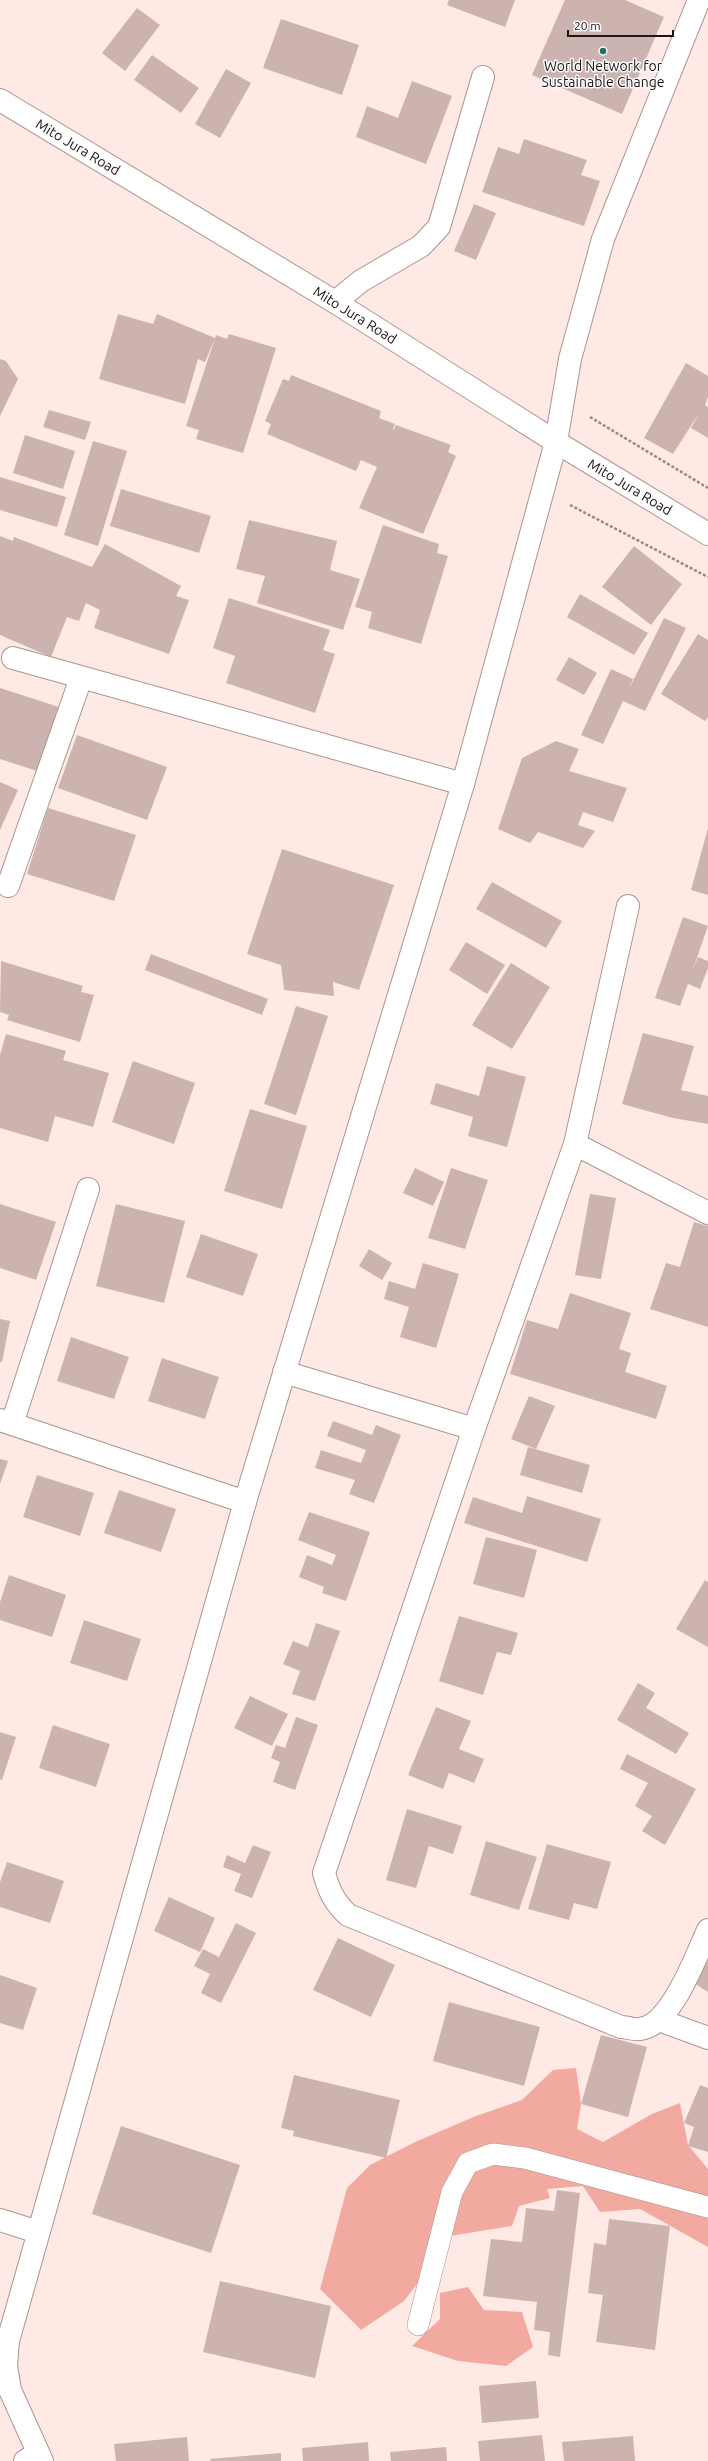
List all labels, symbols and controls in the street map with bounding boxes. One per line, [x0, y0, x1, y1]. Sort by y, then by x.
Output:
scale bar [568, 12, 673, 38]
text: 20 m [574, 19, 601, 32]
marker: World Network for Sustainable Change [598, 46, 608, 56]
place label: World Network for Sustainable Change [541, 58, 665, 90]
street label: Mito Jura Road [33, 116, 123, 178]
street label: Mito Jura Road [310, 283, 400, 347]
street label: Mito Jura Road [585, 456, 675, 518]

